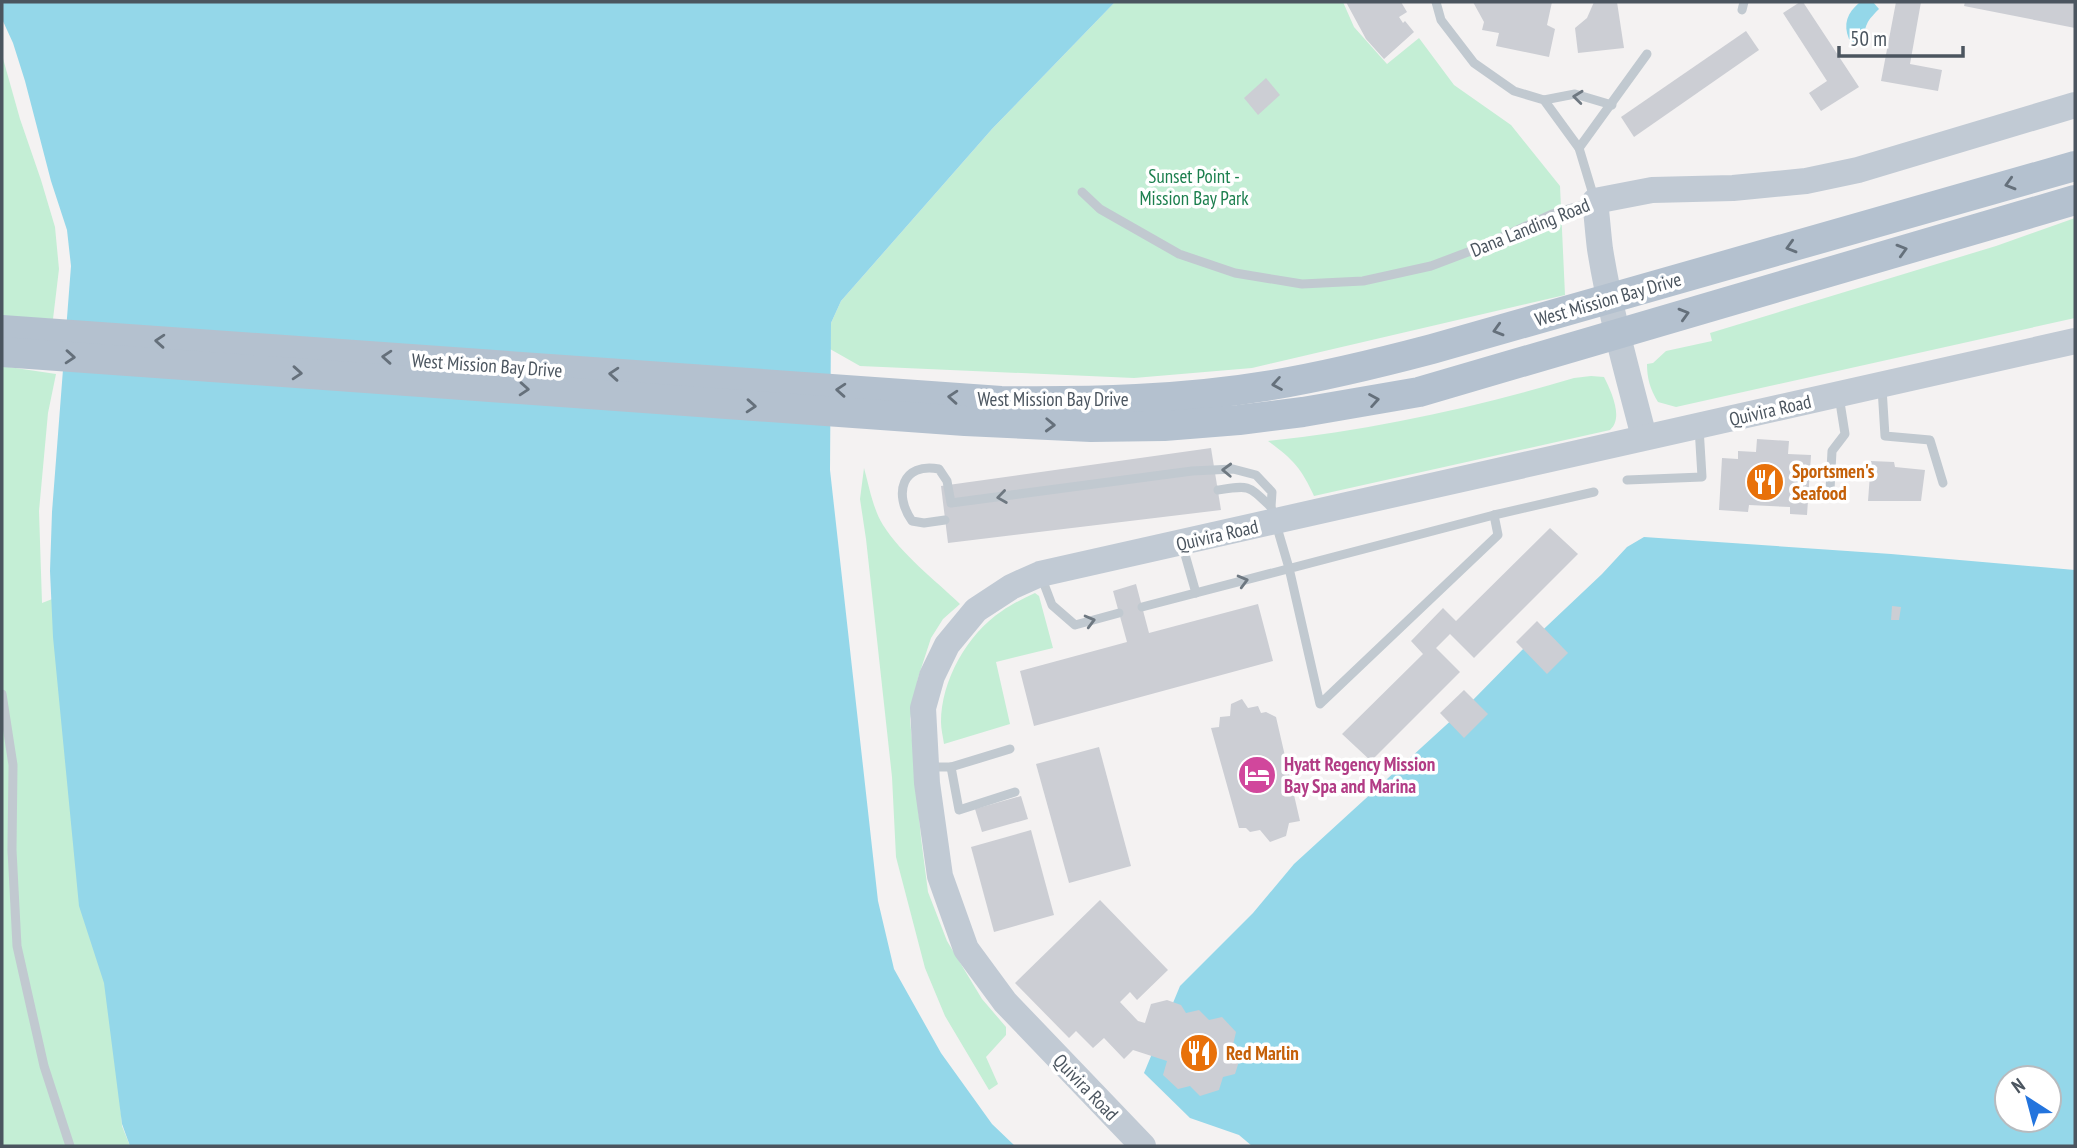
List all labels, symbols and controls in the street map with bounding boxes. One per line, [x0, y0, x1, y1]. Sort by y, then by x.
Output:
scale bar [1839, 14, 1963, 58]
text: 50 m [1850, 25, 1887, 52]
one-way arrow [1572, 89, 1584, 104]
park label: Sunset Point - Mission Bay Park [1139, 164, 1249, 210]
one-way arrow [2004, 176, 2016, 191]
street label: Dana Landing Road [1467, 192, 1593, 262]
one-way arrow [1785, 239, 1797, 253]
one-way arrow [1896, 244, 1908, 259]
street label: West Mission Bay Drive [1532, 267, 1684, 331]
one-way arrow [1677, 308, 1689, 323]
one-way arrow [1492, 322, 1504, 337]
one-way arrow [155, 334, 166, 349]
street label: West Mission Bay Drive [411, 348, 563, 382]
one-way arrow [65, 349, 76, 364]
one-way arrow [381, 350, 392, 365]
one-way arrow [292, 365, 303, 380]
one-way arrow [608, 366, 619, 381]
one-way arrow [1271, 376, 1283, 391]
one-way arrow [518, 382, 529, 397]
one-way arrow [835, 383, 846, 398]
street label: West Mission Bay Drive [977, 387, 1129, 411]
street label: Quivira Road [1727, 389, 1813, 431]
one-way arrow [947, 390, 958, 405]
one-way arrow [1368, 393, 1380, 408]
one-way arrow [745, 398, 756, 413]
one-way arrow [1045, 417, 1056, 432]
place label: Sportsmen's Seafood [1792, 459, 1875, 505]
restaurant icon: Sportsmen's Seafood [1744, 461, 1786, 503]
one-way arrow [1222, 462, 1232, 478]
one-way arrow [996, 489, 1008, 504]
street label: Quivira Road [1174, 514, 1260, 556]
one-way arrow [1236, 574, 1248, 589]
one-way arrow [1084, 615, 1096, 629]
place label: Hyatt Regency Mission Bay Spa and Marina [1284, 752, 1435, 798]
hotel icon: Hyatt Regency Mission Bay Spa and Marina [1236, 754, 1278, 796]
restaurant icon: Red Marlin [1178, 1032, 1220, 1074]
place label: Red Marlin [1226, 1041, 1299, 1065]
street label: Quivira Road [1048, 1049, 1124, 1125]
north arrow [1993, 1064, 2063, 1134]
text: N [2007, 1073, 2029, 1098]

